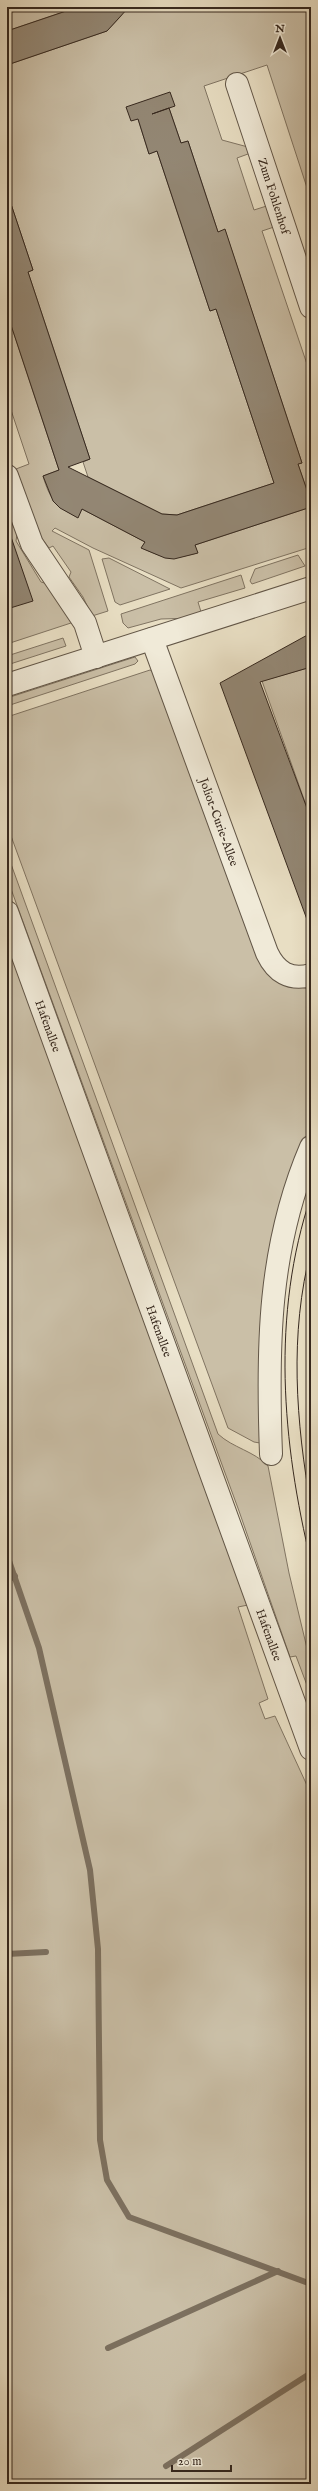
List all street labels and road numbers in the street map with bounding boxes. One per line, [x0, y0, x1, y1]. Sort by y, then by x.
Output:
street label: Zum Fohlenhof [254, 156, 294, 239]
street label: Joliot-Curie-Allee [194, 774, 242, 869]
street label: Hafenallee [31, 998, 64, 1055]
street label: Hafenallee [142, 1303, 175, 1360]
street label: Hafenallee [252, 1607, 285, 1664]

